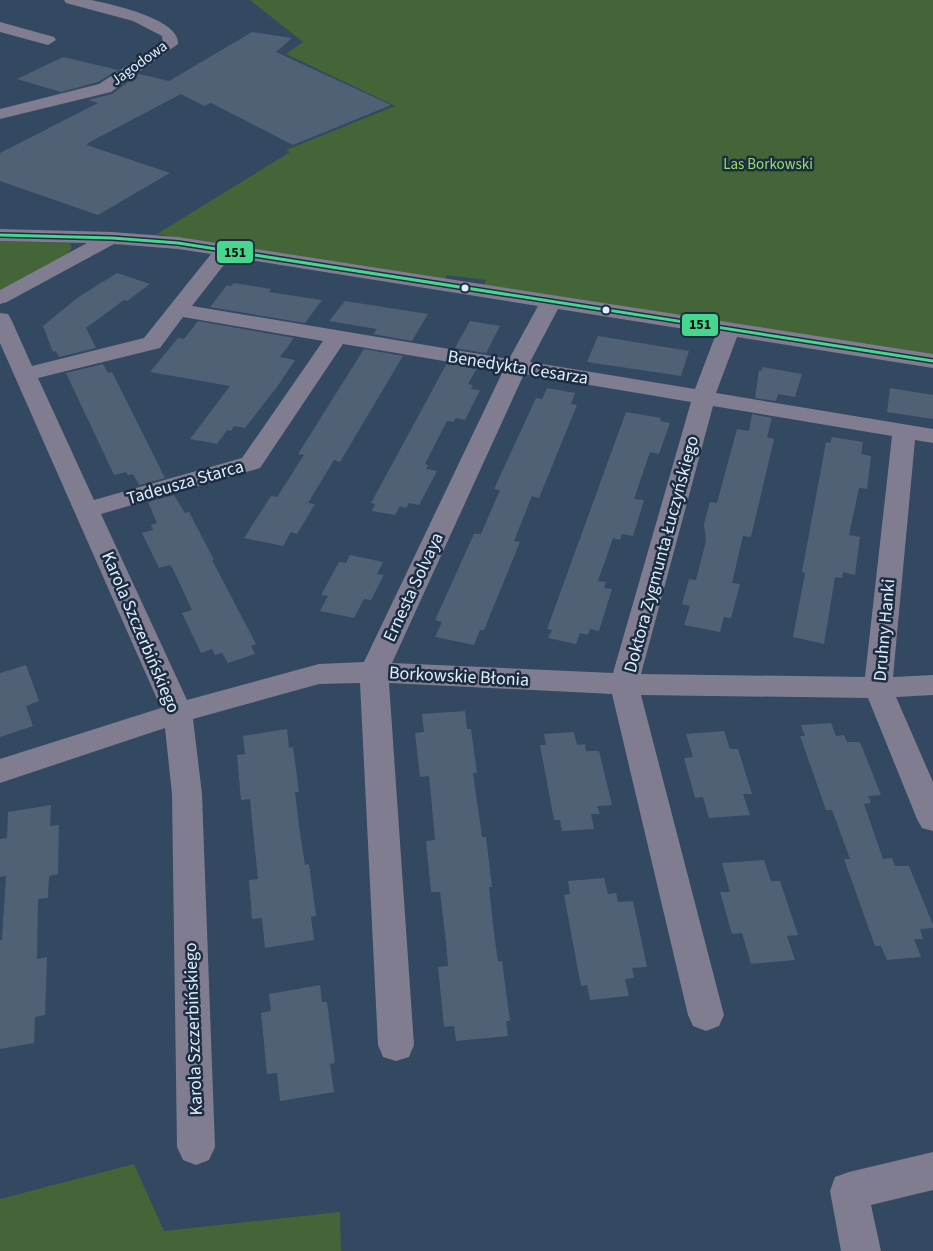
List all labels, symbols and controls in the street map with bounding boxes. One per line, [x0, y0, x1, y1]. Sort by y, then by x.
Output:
street label: Jagodowa [107, 36, 172, 91]
park label: Las Borkowski [723, 154, 813, 175]
line badge: 151 [216, 240, 254, 264]
text: 151 [224, 243, 246, 263]
unlabelled marker [460, 283, 470, 293]
unlabelled marker [601, 305, 611, 315]
line badge: 151 [681, 313, 719, 337]
text: 151 [689, 315, 711, 335]
street label: Benedykta Cesarza [446, 344, 590, 391]
street label: Doktora Zygmunta Łuczyńskiego [618, 433, 705, 675]
street label: Tadeusza Starca [124, 454, 247, 511]
street label: Ernesta Solvaya [377, 528, 450, 646]
street label: Karola Szczerbińskiego [95, 548, 186, 717]
street label: Druhny Hanki [868, 578, 901, 682]
street label: Borkowskie Błonia [388, 660, 530, 693]
street label: Karola Szczerbińskiego [178, 942, 209, 1116]

